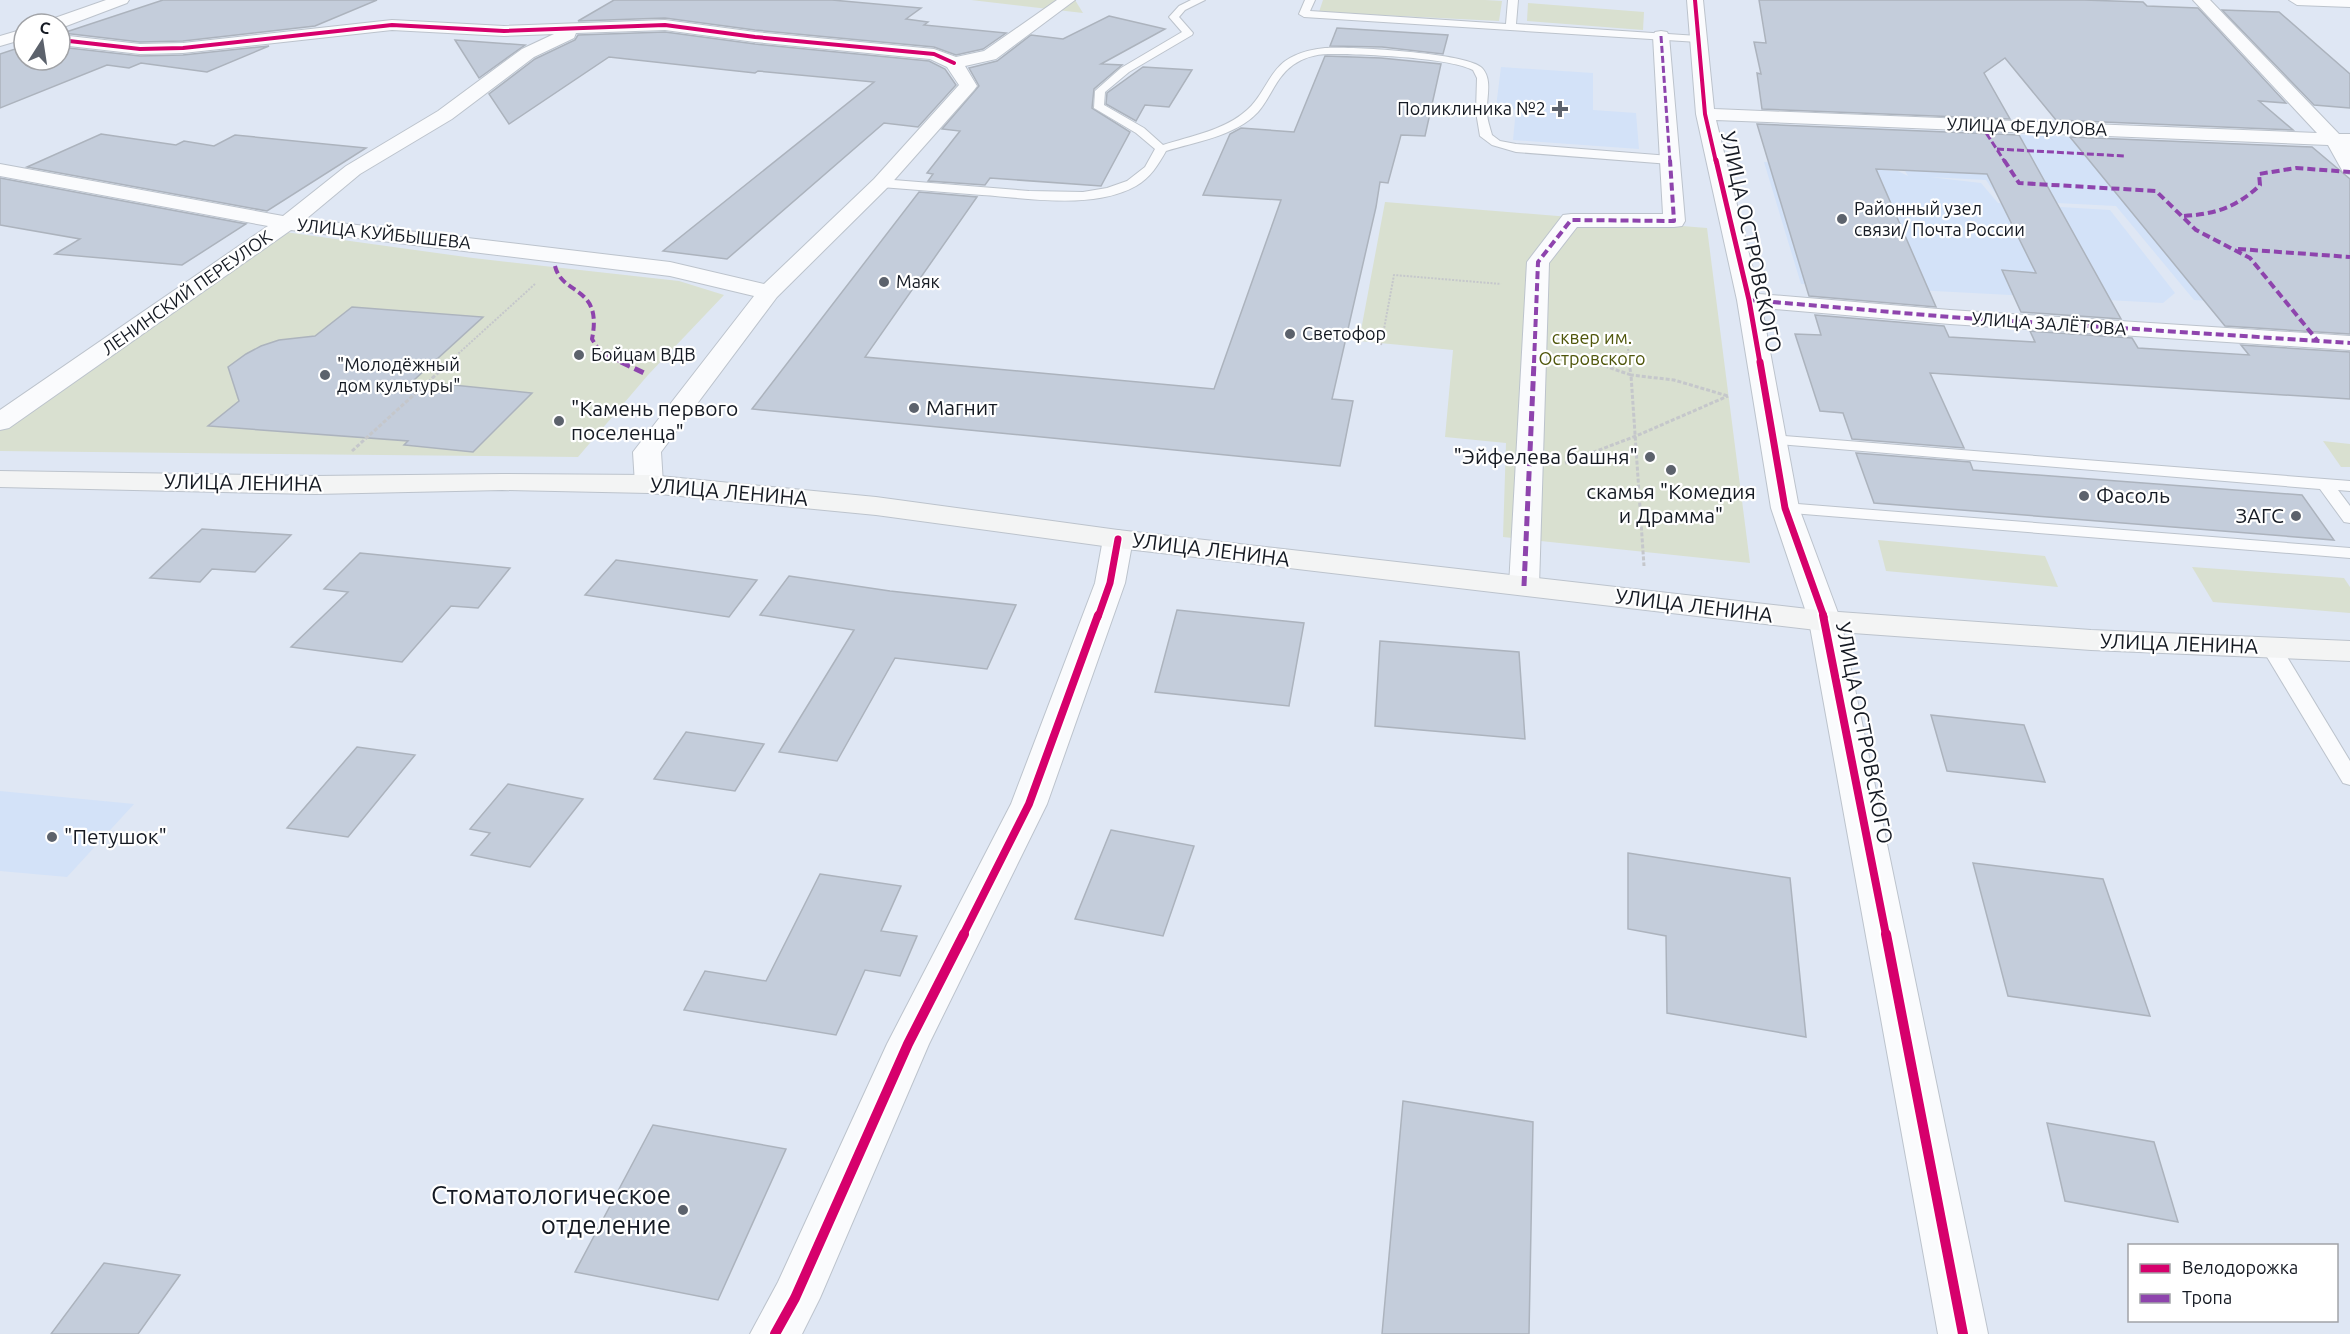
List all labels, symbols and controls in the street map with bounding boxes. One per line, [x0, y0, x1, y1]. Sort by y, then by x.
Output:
north arrow [12, 12, 72, 72]
text: С [38, 17, 52, 37]
place label: Поликлиника №2 [1397, 98, 1546, 118]
marker: Поликлиника №2 [1551, 100, 1569, 118]
street label: УЛИЦА ФЕДУЛОВА [1946, 113, 2108, 139]
street label: УЛИЦА ОСТРОВСКОГО [1717, 129, 1787, 354]
place label: Районный узел связи/ Почта России [1854, 198, 2025, 239]
marker: Районный узел связи/ Почта России [1835, 212, 1849, 226]
street label: УЛИЦА КУЙБЫШЕВА [296, 214, 472, 252]
street label: ЛЕНИНСКИЙ ПЕРЕУЛОК [98, 226, 275, 358]
place label: Maяк [896, 271, 940, 291]
marker: Maяк [877, 275, 891, 289]
street label: УЛИЦА ЗАЛЁТОВА [1971, 308, 2127, 338]
place label: Светофор [1302, 323, 1386, 343]
marker: Светофор [1283, 327, 1297, 341]
park label: сквер им. Островского [1538, 327, 1646, 368]
place label: Бойцам ВДВ [591, 344, 696, 364]
marker: Бойцам ВДВ [572, 348, 586, 362]
place label: "Молодёжный дом культуры" [337, 354, 460, 395]
marker: "Молодёжный дом культуры" [318, 368, 332, 382]
place label: Магнит [926, 395, 998, 419]
place label: "Камень первого поселенца" [571, 396, 738, 444]
marker: Магнит [907, 401, 921, 415]
marker: "Камень первого поселенца" [552, 414, 566, 428]
place label: "Эйфелева башня" [1454, 444, 1638, 468]
marker: "Эйфелева башня" [1643, 450, 1657, 464]
marker: скамья "Комедия и Драмма" [1664, 463, 1678, 477]
street label: УЛИЦА ЛЕНИНА [164, 469, 323, 495]
street label: УЛИЦА ЛЕНИНА [649, 472, 809, 510]
place label: скамья "Комедия и Драмма" [1586, 479, 1756, 527]
place label: Фасоль [2096, 483, 2170, 507]
marker: Фасоль [2077, 489, 2091, 503]
place label: ЗАГС [2236, 503, 2284, 527]
marker: ЗАГС [2289, 509, 2303, 523]
street label: УЛИЦА ЛЕНИНА [1131, 527, 1291, 571]
street label: УЛИЦА ЛЕНИНА [1614, 583, 1774, 627]
street label: УЛИЦА ОСТРОВСКОГО [1832, 620, 1898, 846]
street label: УЛИЦА ЛЕНИНА [2100, 628, 2259, 658]
place label: "Петушок" [64, 824, 167, 848]
marker: "Петушок" [45, 830, 59, 844]
place label: Стоматологическое отделение [431, 1180, 671, 1239]
marker: Стоматологическое отделение [676, 1203, 690, 1217]
legend [2128, 1244, 2338, 1322]
text: Велодорожка [2182, 1257, 2298, 1277]
text: Тропа [2182, 1287, 2232, 1307]

